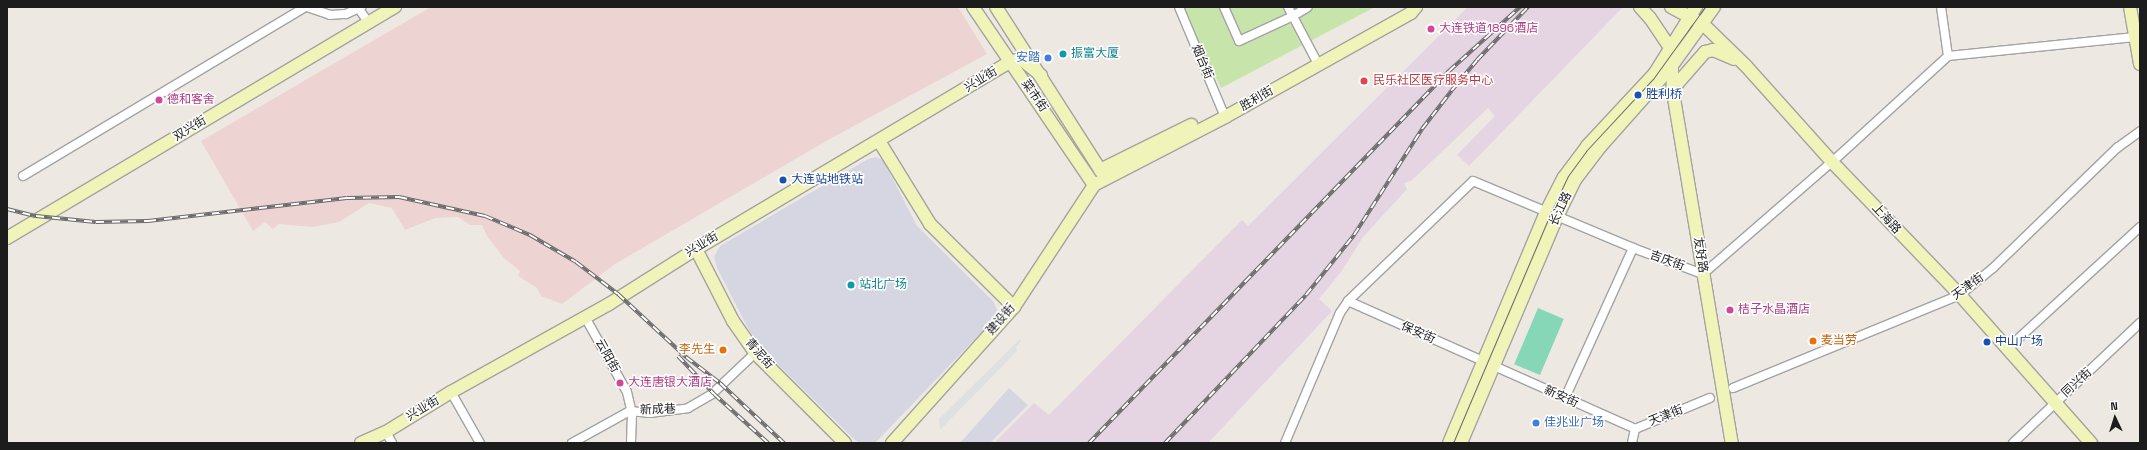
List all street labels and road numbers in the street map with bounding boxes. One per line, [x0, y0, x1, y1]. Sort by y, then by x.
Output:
street label: 烟台街 [1188, 43, 1216, 81]
street label: 兴业街 [962, 65, 1000, 95]
street label: 菜市街 [1018, 77, 1050, 115]
street label: 胜利街 [1238, 84, 1276, 114]
street label: 双兴街 [171, 114, 209, 144]
street label: 长江路 [1547, 190, 1575, 228]
street label: 上海路 [1868, 201, 1904, 237]
street label: 兴业街 [683, 230, 721, 260]
street label: 友好路 [1690, 236, 1710, 274]
street label: 吉庆街 [1648, 248, 1686, 274]
street label: 天津街 [1949, 271, 1987, 303]
street label: 建设街 [984, 302, 1018, 338]
street label: 保安街 [1399, 319, 1437, 347]
street label: 青泥街 [742, 336, 776, 372]
street label: 云阳街 [592, 337, 622, 375]
street label: 同兴街 [2059, 365, 2095, 401]
street label: 新安街 [1542, 383, 1580, 411]
street label: 兴业街 [404, 394, 442, 424]
street label: 新成巷 [640, 402, 676, 418]
street label: 天津街 [1647, 403, 1685, 429]

